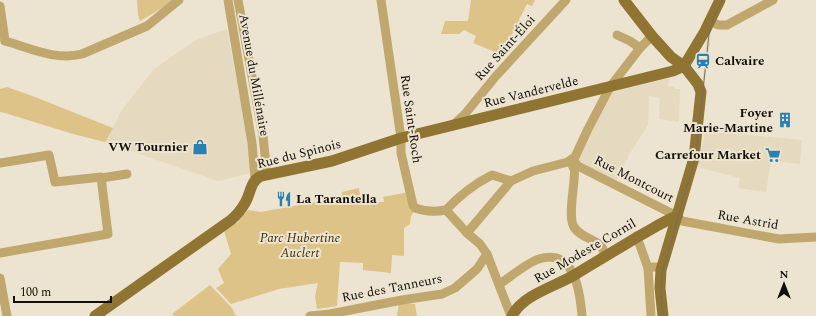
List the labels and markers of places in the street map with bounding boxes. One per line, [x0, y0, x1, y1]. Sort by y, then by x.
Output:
place label: Calvaire [715, 51, 764, 71]
station icon: Calvaire [694, 52, 712, 70]
place label: Foyer Marie-Martine [683, 103, 773, 138]
building icon: Foyer Marie-Martine [776, 111, 794, 129]
place label: VW Tournier [108, 137, 188, 157]
shop icon: VW Tournier [191, 138, 209, 156]
place label: Carrefour Market [655, 145, 761, 165]
supermarket icon: Carrefour Market [764, 146, 782, 164]
place label: La Tarantella [296, 189, 377, 209]
restaurant icon: La Tarantella [275, 190, 293, 208]

